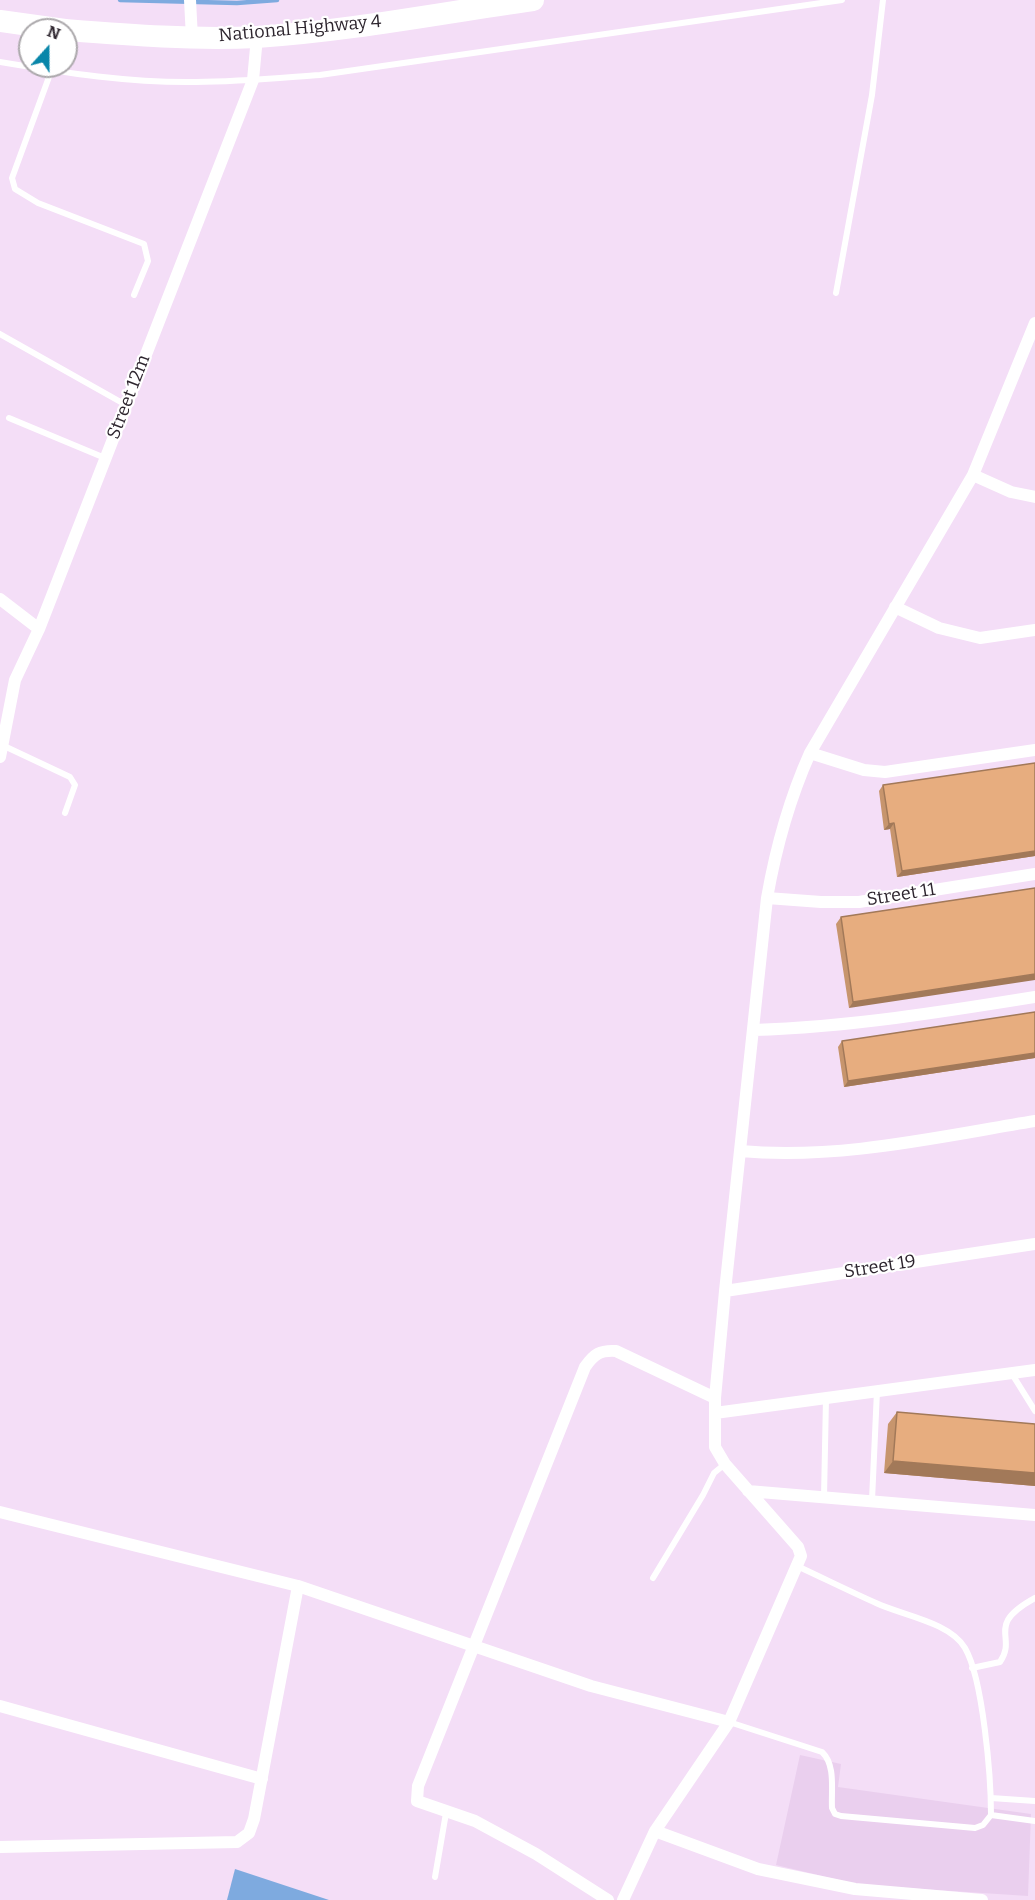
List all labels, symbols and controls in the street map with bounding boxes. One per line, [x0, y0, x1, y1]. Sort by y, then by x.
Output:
street label: National Highway 4 [218, 11, 382, 47]
north arrow [18, 18, 78, 78]
text: N [45, 22, 63, 44]
street label: Street 12m [103, 352, 155, 442]
street label: Street 11 [865, 879, 937, 911]
street label: Street 19 [843, 1251, 917, 1283]

